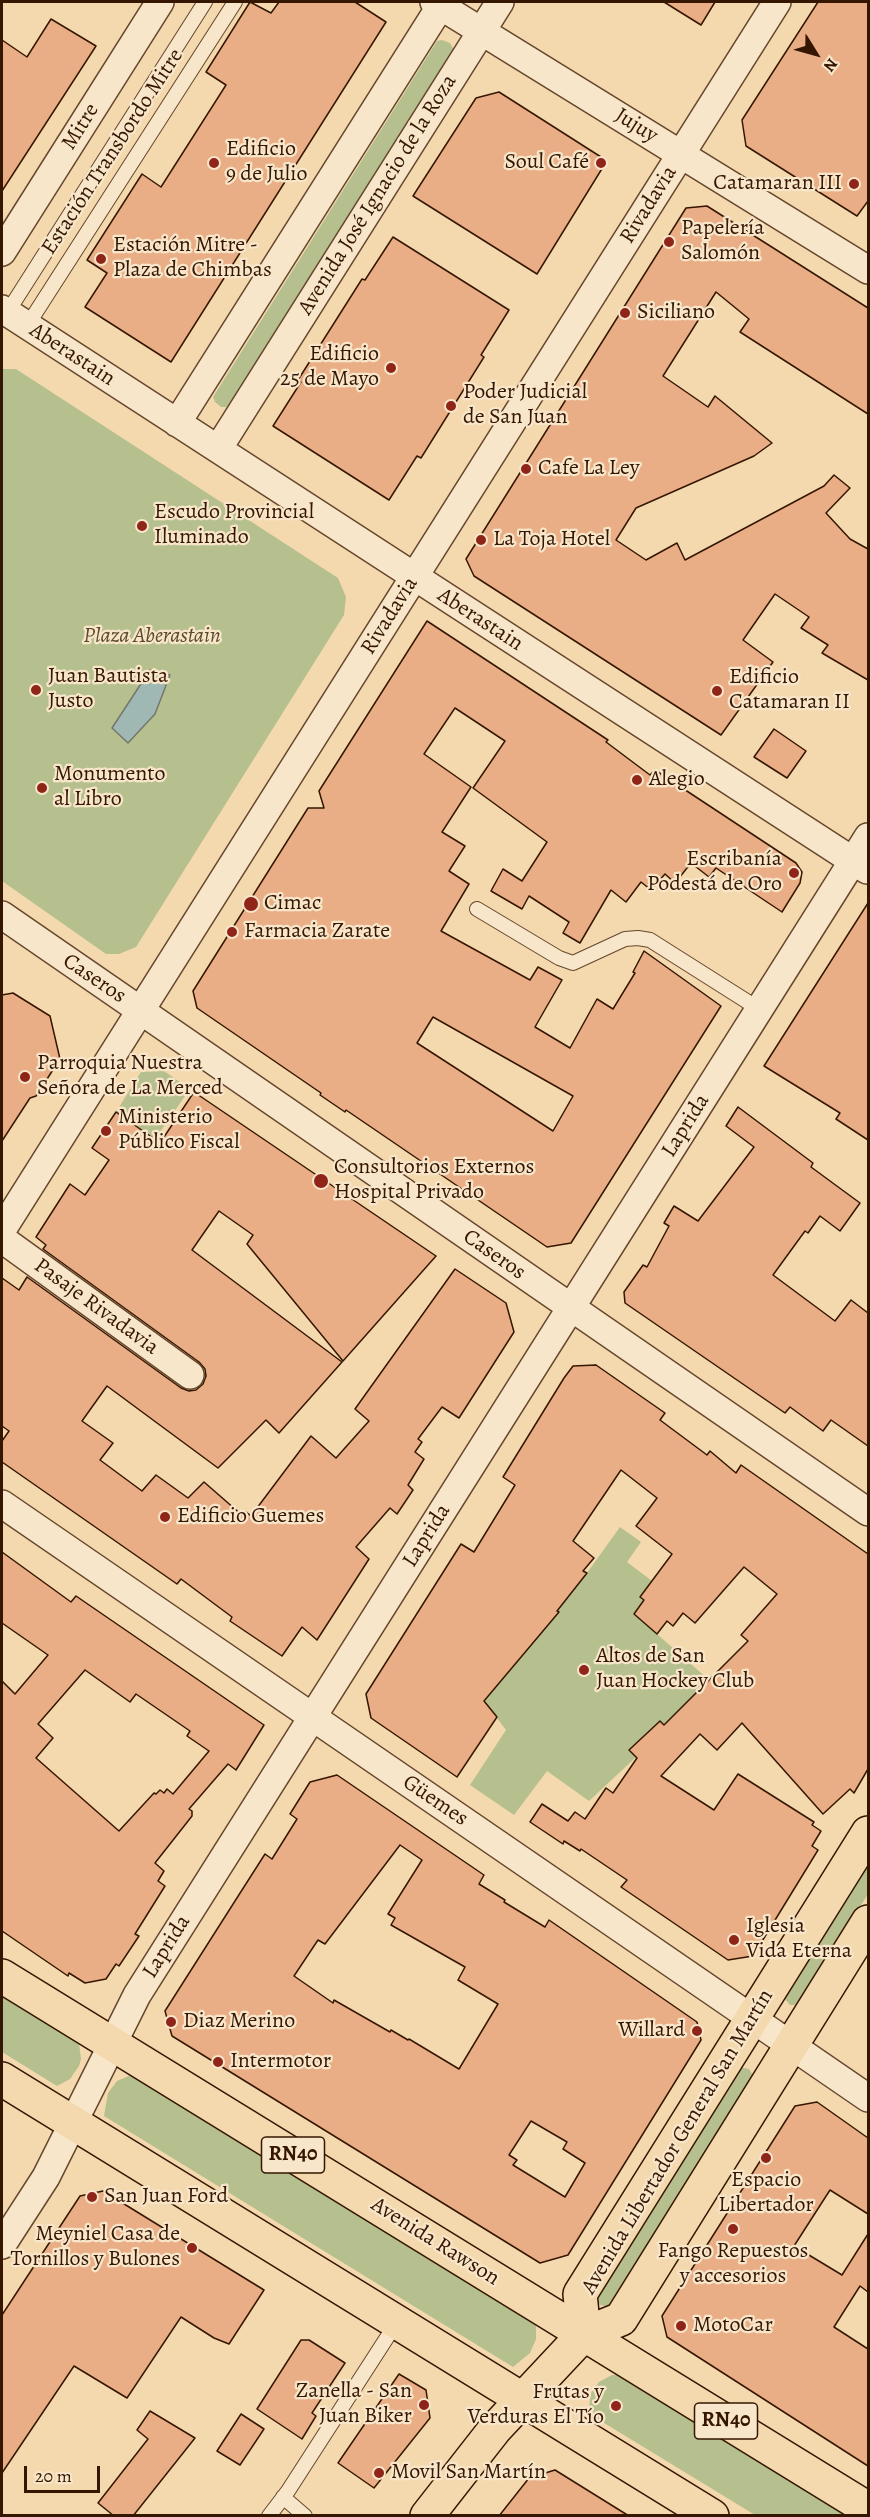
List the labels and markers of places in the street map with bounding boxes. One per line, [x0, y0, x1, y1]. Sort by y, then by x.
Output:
place label: Edificio 9 de Julio [226, 137, 307, 188]
place label: Soul Café [504, 150, 589, 176]
marker: Edificio 9 de Julio [207, 156, 221, 170]
marker: Soul Café [594, 156, 608, 170]
place label: Catamaran III [713, 171, 842, 197]
marker: Catamaran III [847, 177, 861, 191]
place label: Papelería Salomón [681, 216, 765, 268]
place label: Estación Mitre - Plaza de Chimbas [113, 233, 272, 284]
marker: Papelería Salomón [662, 235, 676, 249]
marker: Estación Mitre - Plaza de Chimbas [94, 252, 108, 266]
place label: Siciliano [637, 300, 715, 326]
marker: Siciliano [618, 306, 632, 320]
place label: Edificio 25 de Mayo [280, 342, 379, 394]
marker: Edificio 25 de Mayo [384, 361, 398, 375]
place label: Poder Judicial de San Juan [463, 380, 587, 432]
marker: Poder Judicial de San Juan [444, 399, 458, 413]
place label: Cafe La Ley [538, 456, 640, 482]
marker: Cafe La Ley [519, 462, 533, 476]
place label: Escudo Provincial Iluminado [154, 500, 314, 552]
marker: Escudo Provincial Iluminado [135, 519, 149, 533]
place label: La Toja Hotel [493, 527, 610, 553]
marker: La Toja Hotel [474, 533, 488, 547]
place label: Juan Bautista Justo [48, 664, 168, 716]
place label: Edificio Catamaran II [729, 665, 850, 716]
marker: Juan Bautista Justo [29, 683, 43, 697]
marker: Edificio Catamaran II [710, 684, 724, 698]
place label: Monumento al Libro [54, 762, 166, 813]
place label: Alegio [649, 767, 705, 793]
marker: Alegio [630, 773, 644, 787]
marker: Monumento al Libro [35, 781, 49, 795]
place label: Escribanía Podestá de Oro [647, 847, 782, 898]
marker: Escribanía Podestá de Oro [787, 866, 801, 880]
place label: Cimac [264, 891, 321, 917]
marker: Cimac [242, 895, 260, 913]
place label: Farmacia Zarate [244, 919, 390, 945]
marker: Farmacia Zarate [225, 925, 239, 939]
place label: Parroquia Nuestra Señora de La Merced [37, 1051, 223, 1102]
marker: Parroquia Nuestra Señora de La Merced [18, 1070, 32, 1084]
place label: Ministerio Público Fiscal [118, 1105, 240, 1156]
marker: Ministerio Público Fiscal [99, 1124, 113, 1138]
place label: Consultorios Externos Hospital Privado [334, 1155, 534, 1206]
marker: Consultorios Externos Hospital Privado [312, 1172, 330, 1190]
place label: Edificio Guemes [177, 1504, 324, 1530]
marker: Edificio Guemes [158, 1510, 172, 1524]
place label: Altos de San Juan Hockey Club [596, 1644, 754, 1696]
marker: Altos de San Juan Hockey Club [577, 1663, 591, 1677]
place label: Iglesia Vida Eterna [746, 1914, 852, 1966]
marker: Iglesia Vida Eterna [727, 1933, 741, 1947]
place label: Diaz Merino [183, 2009, 295, 2035]
marker: Diaz Merino [164, 2015, 178, 2029]
place label: Willard [618, 2018, 685, 2044]
marker: Willard [690, 2024, 704, 2038]
place label: Intermotor [230, 2049, 331, 2075]
marker: Intermotor [211, 2055, 225, 2069]
marker: Espacio Libertador [759, 2151, 773, 2165]
place label: Espacio Libertador [718, 2168, 814, 2220]
place label: San Juan Ford [104, 2184, 228, 2210]
marker: San Juan Ford [85, 2190, 99, 2204]
place label: Meyniel Casa de Tornillos y Bulones [10, 2222, 180, 2274]
marker: Fango Repuestos y accesorios [726, 2222, 740, 2236]
place label: Fango Repuestos y accesorios [658, 2239, 808, 2290]
marker: Meyniel Casa de Tornillos y Bulones [185, 2241, 199, 2255]
place label: MotoCar [693, 2313, 773, 2339]
marker: MotoCar [674, 2319, 688, 2333]
place label: Zanella - San Juan Biker [296, 2379, 412, 2430]
place label: Frutas y Verduras El Tío [468, 2380, 604, 2432]
marker: Zanella - San Juan Biker [417, 2398, 431, 2412]
marker: Frutas y Verduras El Tío [609, 2399, 623, 2413]
place label: Movil San Martín [391, 2460, 546, 2486]
marker: Movil San Martín [372, 2466, 386, 2480]

